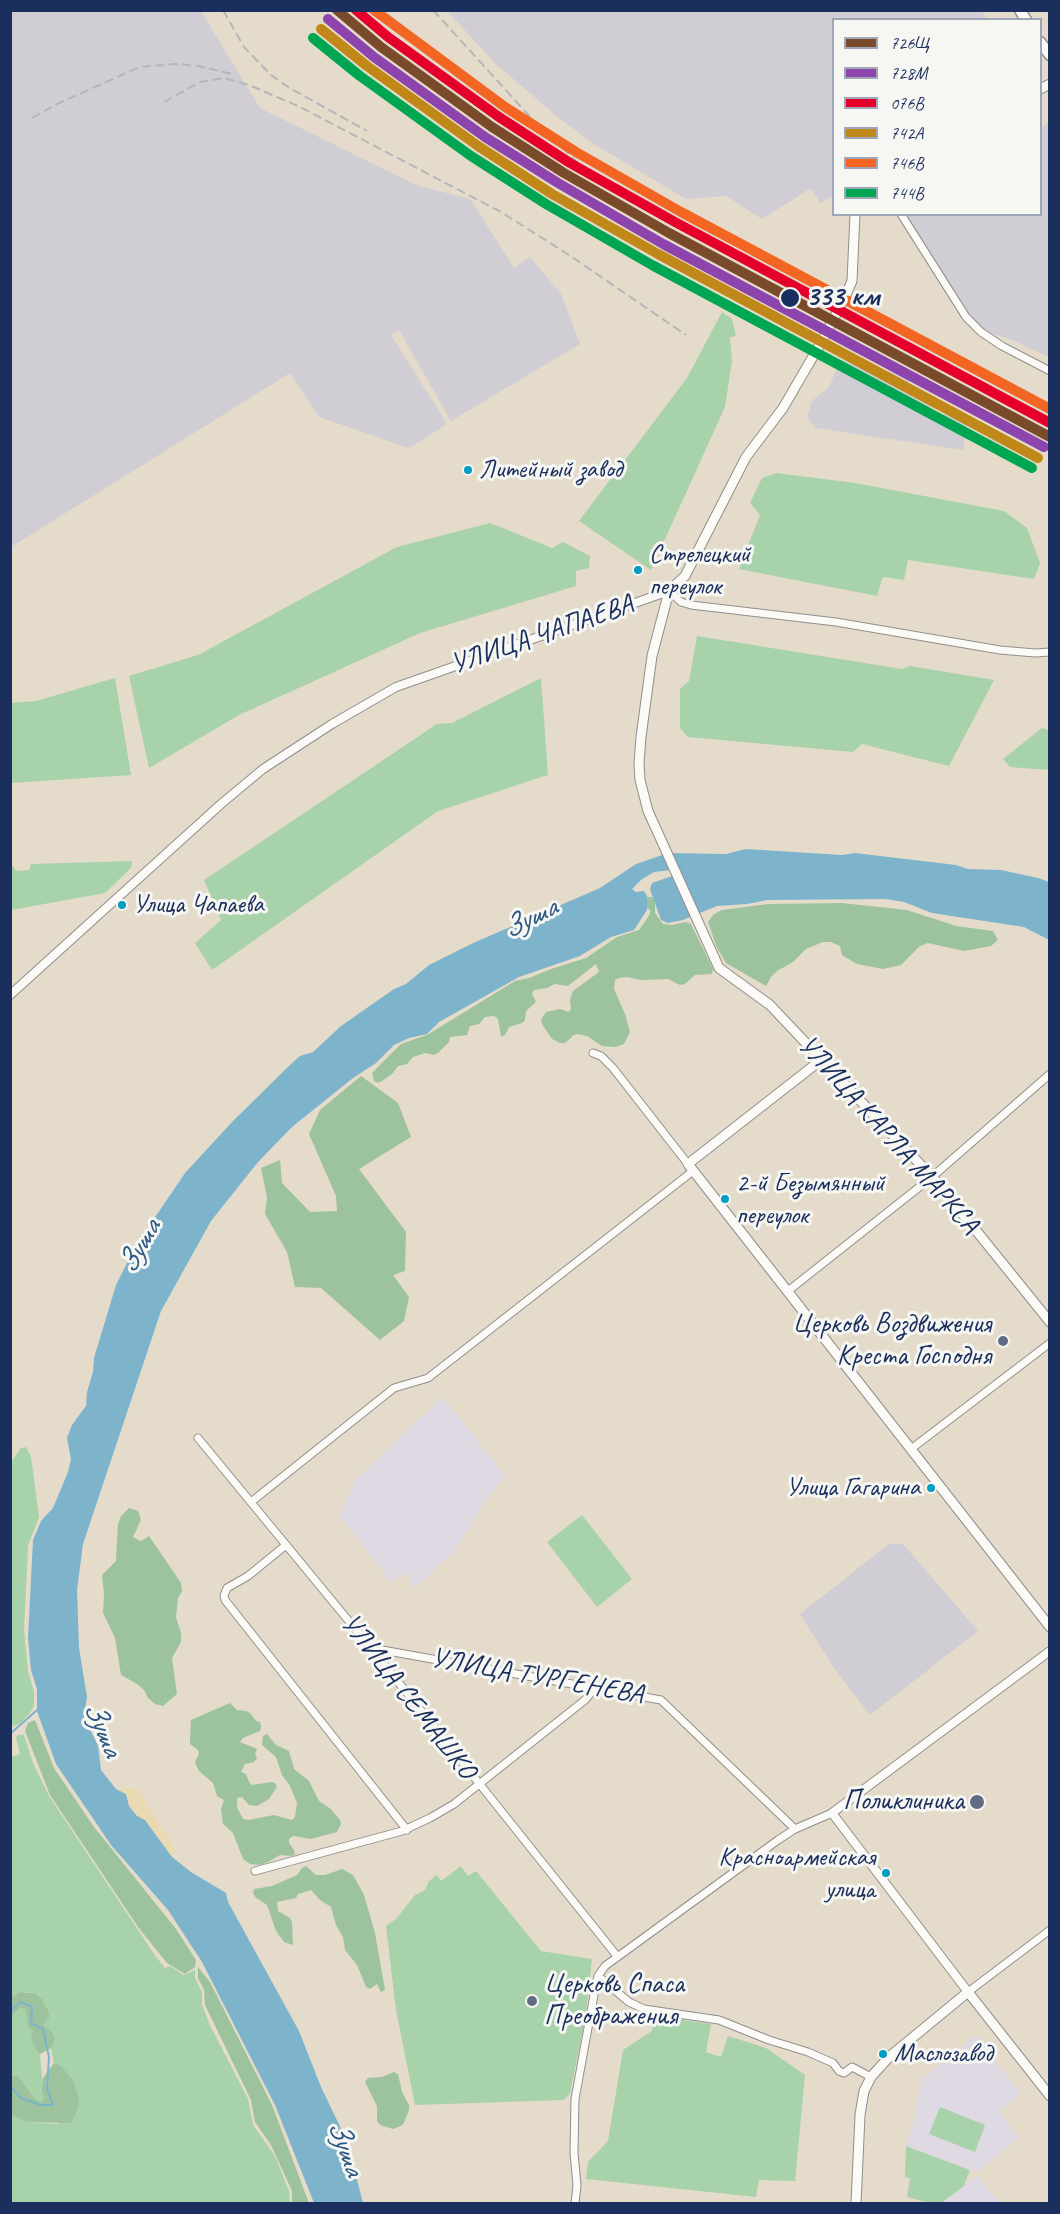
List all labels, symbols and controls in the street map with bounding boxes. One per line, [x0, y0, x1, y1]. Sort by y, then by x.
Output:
legend [832, 18, 1042, 216]
text: 726Щ [890, 32, 930, 54]
text: 728М [890, 62, 927, 84]
text: 076В [890, 92, 924, 114]
text: 742А [890, 122, 923, 144]
text: 746В [890, 152, 924, 174]
text: 744В [890, 182, 924, 204]
place label: 333 км [806, 281, 879, 315]
marker: 333 км [779, 287, 801, 309]
place label: Литейный завод [479, 454, 622, 486]
marker: Литейный завод [462, 464, 474, 476]
place label: Стрелецкий переулок [649, 539, 750, 600]
marker: Стрелецкий переулок [632, 564, 644, 576]
street label: УЛИЦА ЧАПАЕВА [446, 588, 638, 682]
place label: Улица Чапаева [133, 889, 264, 921]
water label: Зуша [497, 890, 563, 948]
marker: Улица Чапаева [116, 899, 128, 911]
street label: УЛИЦА КАРЛА МАРКСА [790, 1029, 986, 1241]
place label: 2-й Безымянный переулок [736, 1168, 885, 1230]
marker: 2-й Безымянный переулок [719, 1193, 731, 1205]
water label: Зуша [110, 1214, 170, 1280]
place label: Церковь Воздвижения Креста Господня [792, 1308, 991, 1374]
marker: Церковь Воздвижения Креста Господня [996, 1334, 1010, 1348]
place label: Улица Гагарина [786, 1472, 920, 1504]
marker: Улица Гагарина [925, 1482, 937, 1494]
street label: УЛИЦА СЕМАШКО [333, 1608, 483, 1786]
street label: УЛИЦА ТУРГЕНЕВА [428, 1642, 646, 1712]
water label: Зуша [74, 1696, 130, 1762]
place label: Поликлиника [843, 1785, 964, 1819]
marker: Поликлиника [968, 1793, 986, 1811]
place label: Красноармейская улица [718, 1842, 875, 1904]
marker: Красноармейская улица [880, 1867, 892, 1879]
place label: Церковь Спаса Преображения [544, 1968, 684, 2034]
marker: Церковь Спаса Преображения [525, 1994, 539, 2008]
place label: Маслозавод [894, 2038, 992, 2070]
marker: Маслозавод [877, 2048, 889, 2060]
water label: Зуша [318, 2115, 372, 2181]

